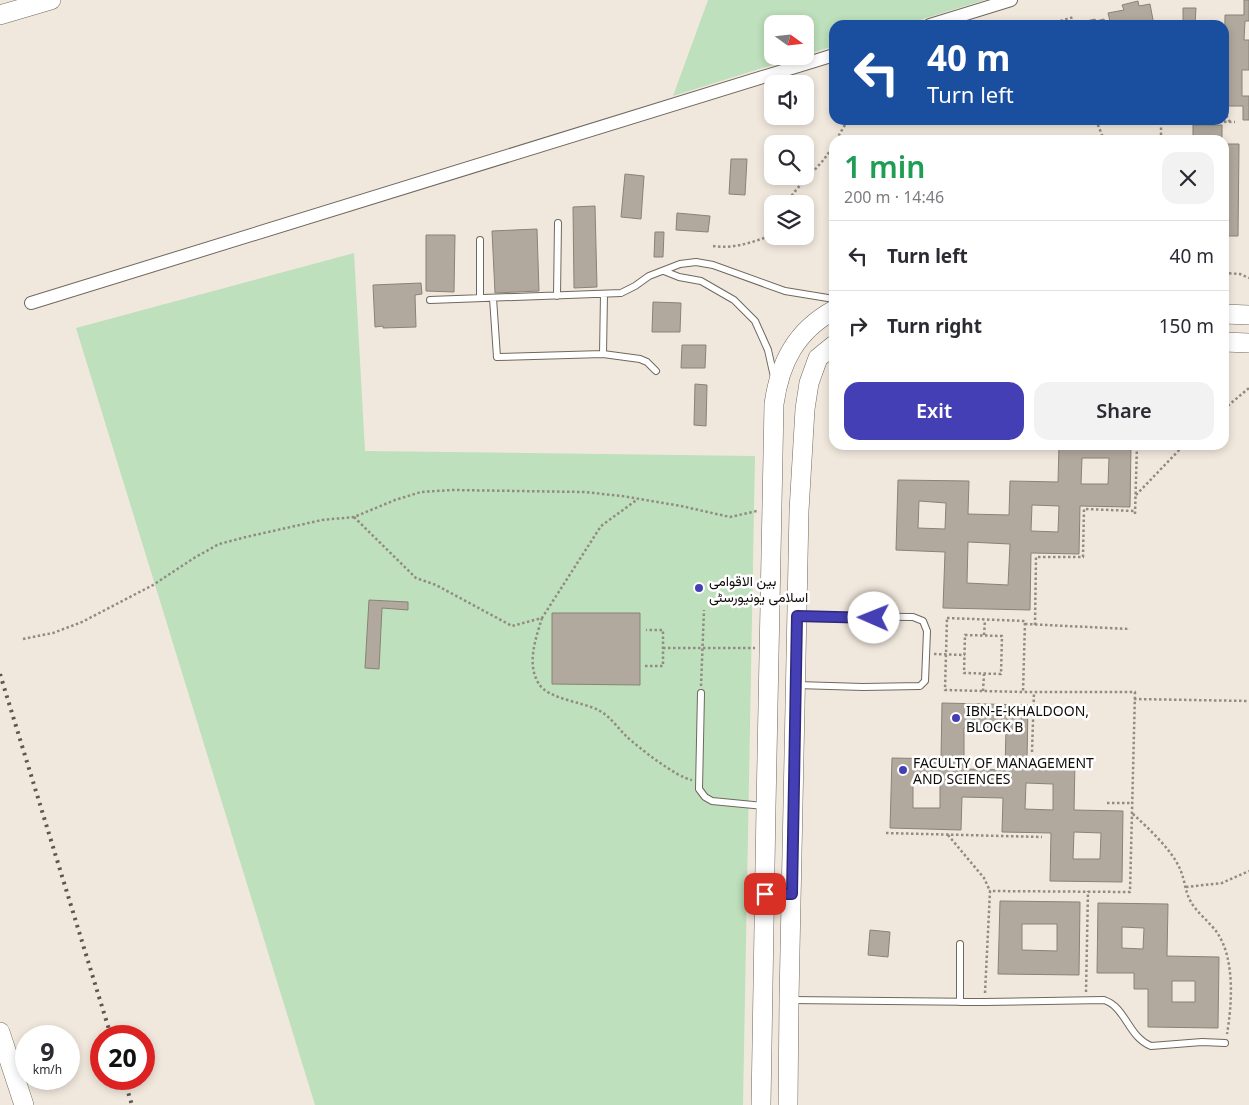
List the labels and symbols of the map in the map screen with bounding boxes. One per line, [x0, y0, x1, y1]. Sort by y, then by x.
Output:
north arrow [764, 15, 814, 65]
place label: بین الاقوامی اسلامی یونیورسٹی [709, 571, 808, 606]
marker: بین الاقوامی اسلامی یونیورسٹی [693, 582, 705, 594]
position arrow [847, 591, 899, 643]
place label: IBN-E-KHALDOON, BLOCK B [966, 701, 1089, 736]
marker: IBN-E-KHALDOON, BLOCK B [950, 712, 962, 724]
place label: FACULTY OF MANAGEMENT AND SCIENCES [913, 753, 1094, 788]
marker: FACULTY OF MANAGEMENT AND SCIENCES [897, 764, 909, 776]
pin [744, 873, 786, 915]
speed limit sign: 20 [90, 1025, 155, 1090]

